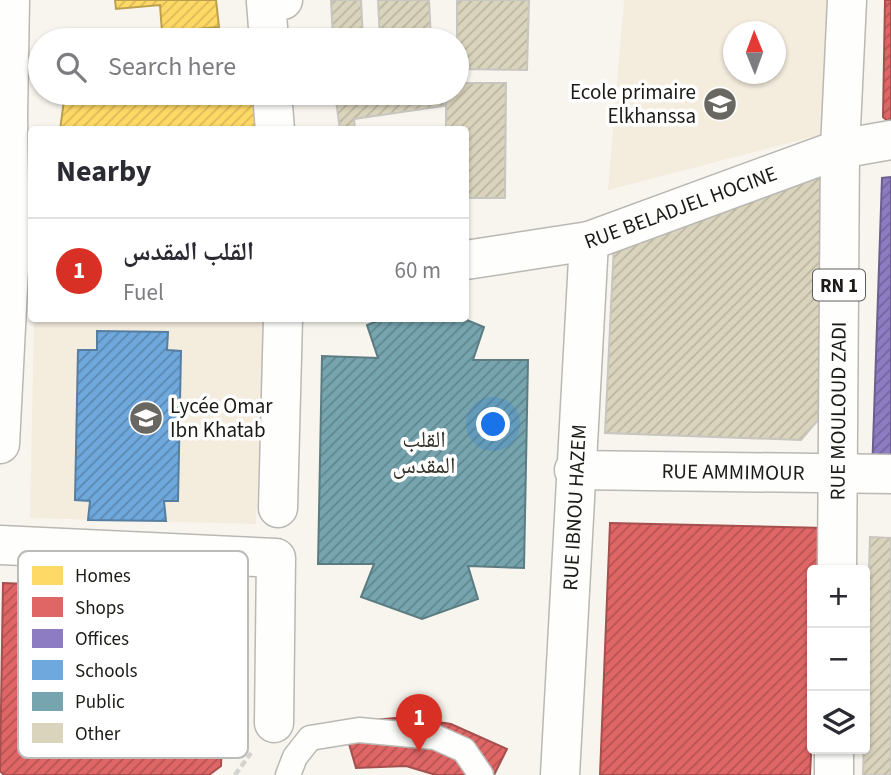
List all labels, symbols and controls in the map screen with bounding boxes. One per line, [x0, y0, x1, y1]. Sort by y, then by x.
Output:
north arrow [723, 21, 786, 84]
search box [28, 28, 469, 105]
icon: search [52, 48, 90, 86]
text: Search here [108, 48, 236, 85]
place label: Ecole primaire Elkhanssa [570, 77, 696, 131]
school or university icon: Ecole primaire Elkhanssa [701, 85, 739, 123]
text: Nearby [56, 150, 151, 193]
street label: RUE BELADJEL HOCINE [580, 158, 781, 257]
text: القلب المقدس [123, 233, 254, 270]
text: 1 [73, 254, 85, 287]
text: 60 m [394, 254, 441, 287]
road number: RN 1 [813, 270, 865, 300]
text: Fuel [123, 276, 164, 309]
street label: RUE MOULOUD ZADI [822, 321, 854, 501]
place label: Lycée Omar Ibn Khatab [170, 391, 273, 445]
school or university icon: Lycée Omar Ibn Khatab [127, 399, 165, 437]
your location [476, 407, 510, 441]
district label: القلب المقدس [393, 423, 455, 482]
street label: RUE IBNOU HAZEM [555, 423, 594, 591]
street label: RUE AMMIMOUR [661, 456, 805, 488]
legend [18, 551, 248, 758]
text: Homes [75, 563, 131, 590]
map controls [807, 565, 870, 754]
button: + [807, 565, 870, 628]
text: Shops [75, 595, 124, 622]
text: Offices [75, 626, 129, 653]
button: − [807, 628, 870, 691]
text: Schools [75, 658, 138, 685]
text: Public [75, 689, 125, 716]
button: layers [807, 691, 870, 754]
pin: 1 [396, 694, 442, 752]
text: Other [75, 721, 121, 748]

